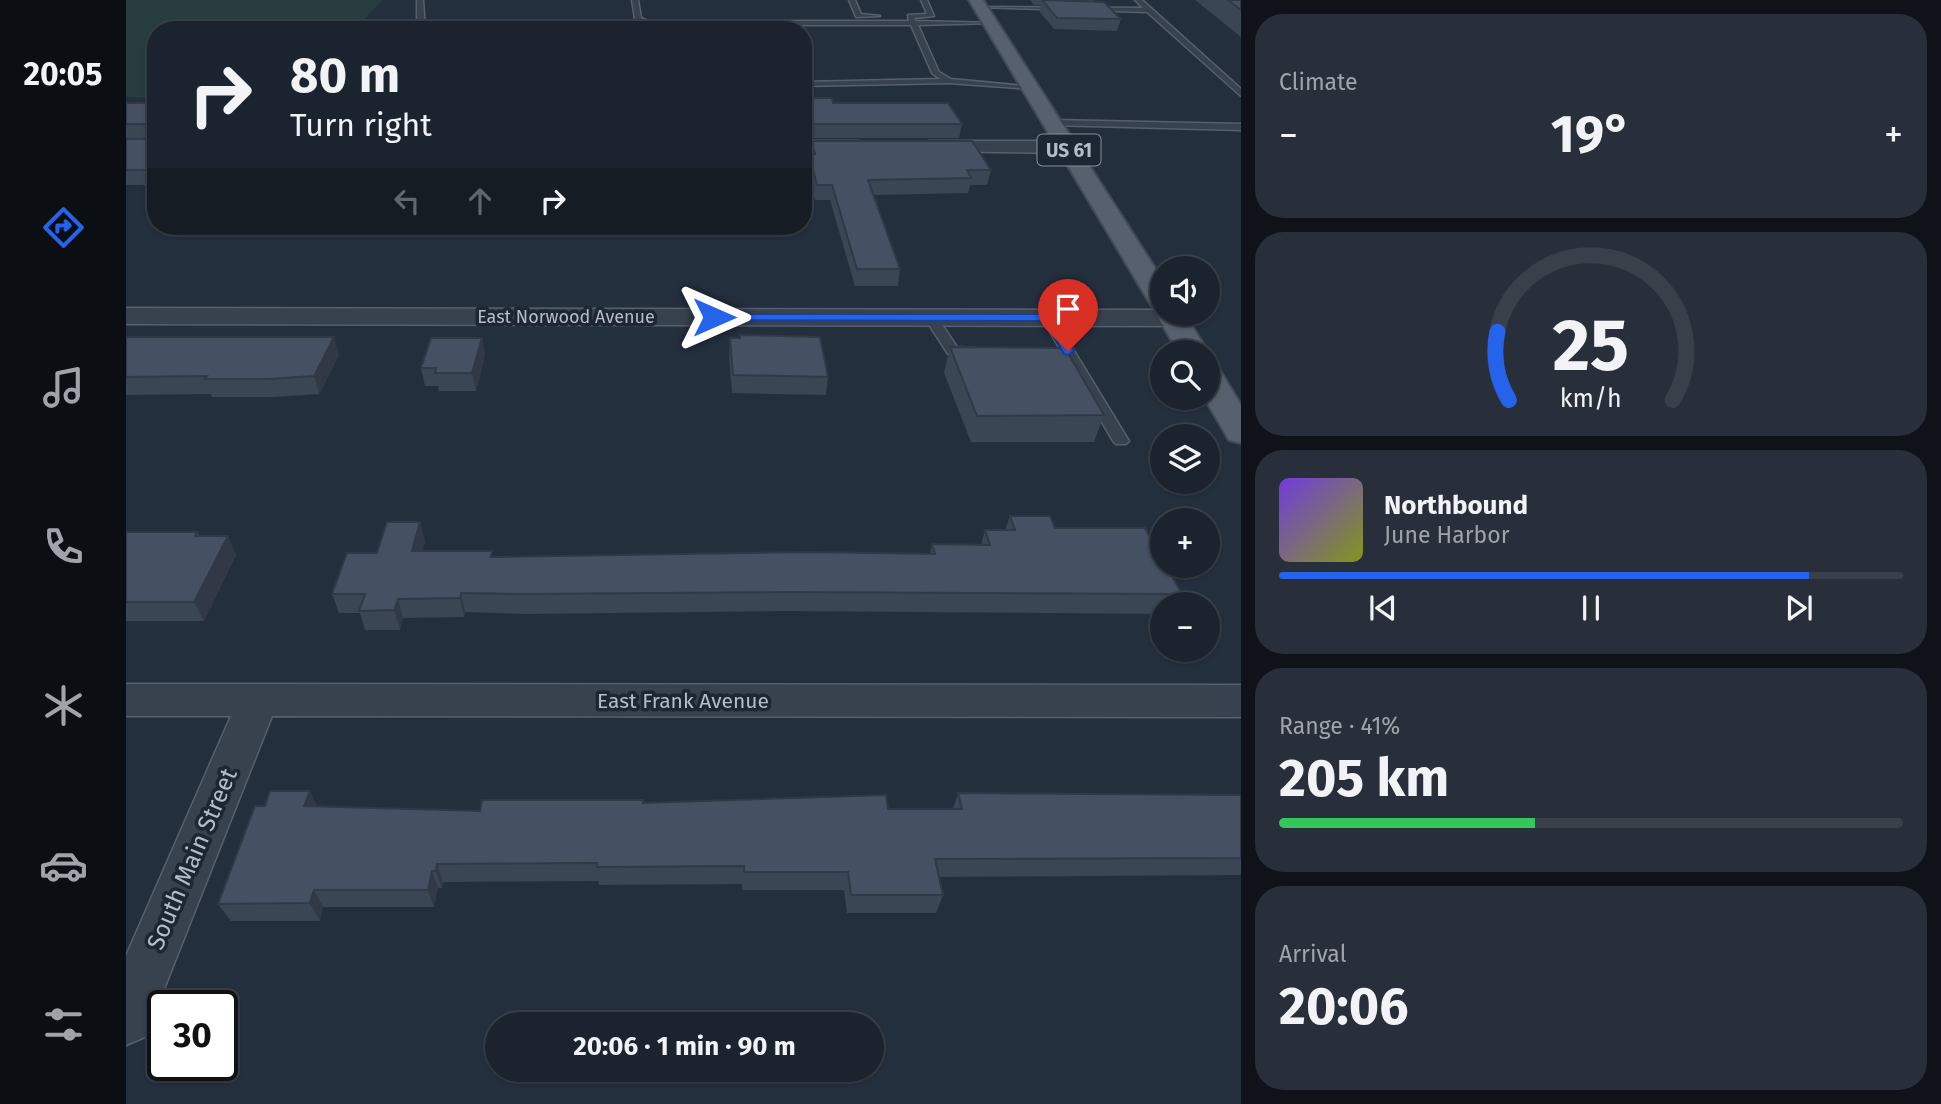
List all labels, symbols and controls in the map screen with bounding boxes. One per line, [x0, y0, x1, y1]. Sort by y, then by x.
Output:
text: 80 m [290, 46, 400, 105]
icon: right [175, 49, 266, 140]
text: 20:05 [24, 55, 102, 93]
text: Climate [1279, 68, 1358, 96]
text: 19° [1551, 103, 1631, 166]
text: Turn right [290, 106, 432, 144]
text: − [1279, 112, 1298, 158]
text: + [1884, 112, 1903, 158]
road number: US 61 [1038, 134, 1100, 166]
icon: left [388, 182, 426, 220]
icon: ahead [461, 182, 499, 220]
icon: right [534, 182, 572, 220]
icon: directions [39, 203, 88, 252]
map controls [1150, 256, 1220, 662]
button: sound [1150, 256, 1220, 326]
pin [1038, 279, 1098, 351]
position arrow [677, 280, 751, 354]
icon: arrive [1049, 290, 1087, 328]
text: 25 [1553, 302, 1629, 389]
street label: East Norwood Avenue [477, 306, 655, 328]
button: search [1150, 340, 1220, 410]
icon: music [39, 363, 88, 412]
text: km/h [1560, 384, 1622, 414]
button: layers [1150, 424, 1220, 494]
text: Northbound [1384, 490, 1528, 521]
button: + [1150, 508, 1220, 578]
text: June Harbor [1384, 521, 1510, 549]
icon: phone [39, 522, 88, 571]
icon: previous [1364, 589, 1402, 627]
icon: pause [1572, 589, 1610, 627]
icon: next [1780, 589, 1818, 627]
button: − [1150, 592, 1220, 662]
icon: climate [39, 681, 88, 730]
street label: East Frank Avenue [597, 688, 769, 714]
text: Range · 41% [1279, 712, 1400, 740]
text: 205 km [1279, 747, 1449, 810]
street label: South Main Street [141, 764, 243, 954]
icon: car [39, 841, 88, 890]
text: Arrival [1279, 940, 1346, 968]
text: 20:06 [1279, 975, 1409, 1038]
speed limit sign: 30 [147, 990, 238, 1081]
icon: filters [39, 1000, 88, 1049]
text: 20:06 · 1 min · 90 m [573, 1031, 796, 1062]

